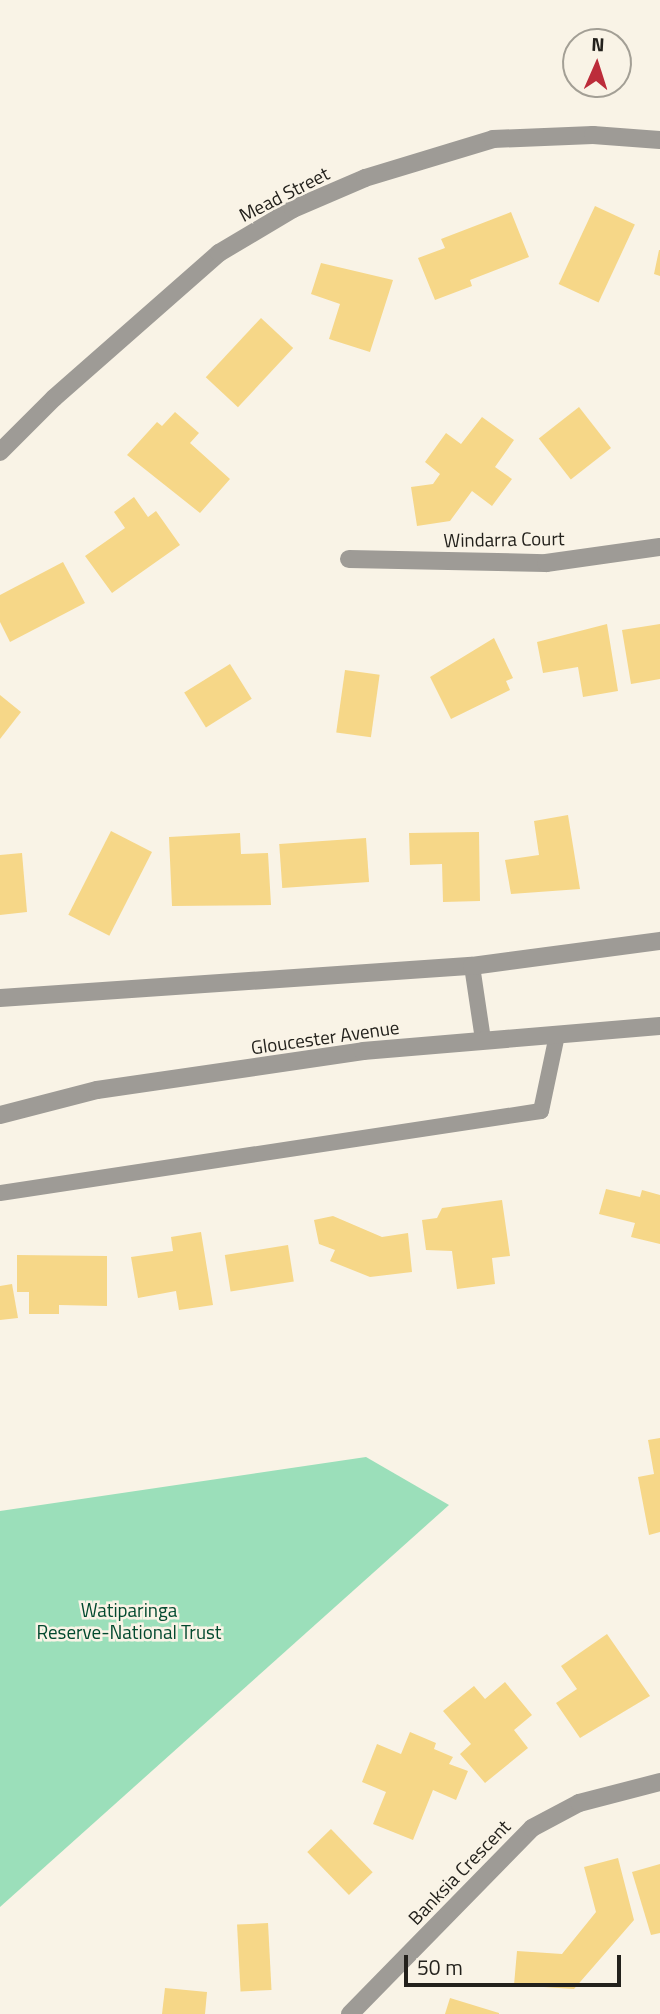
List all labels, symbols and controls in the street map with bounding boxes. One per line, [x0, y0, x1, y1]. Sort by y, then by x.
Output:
north arrow [562, 28, 632, 98]
text: N [591, 29, 605, 58]
street label: Mead Street [235, 162, 333, 226]
street label: Windarra Court [443, 527, 565, 551]
street label: Gloucester Avenue [250, 1015, 400, 1059]
park label: Watiparinga Reserve-National Trust [36, 1599, 222, 1643]
street label: Banksia Crescent [403, 1815, 515, 1929]
scale bar [408, 1940, 625, 1984]
text: 50 m [417, 1951, 463, 1983]

